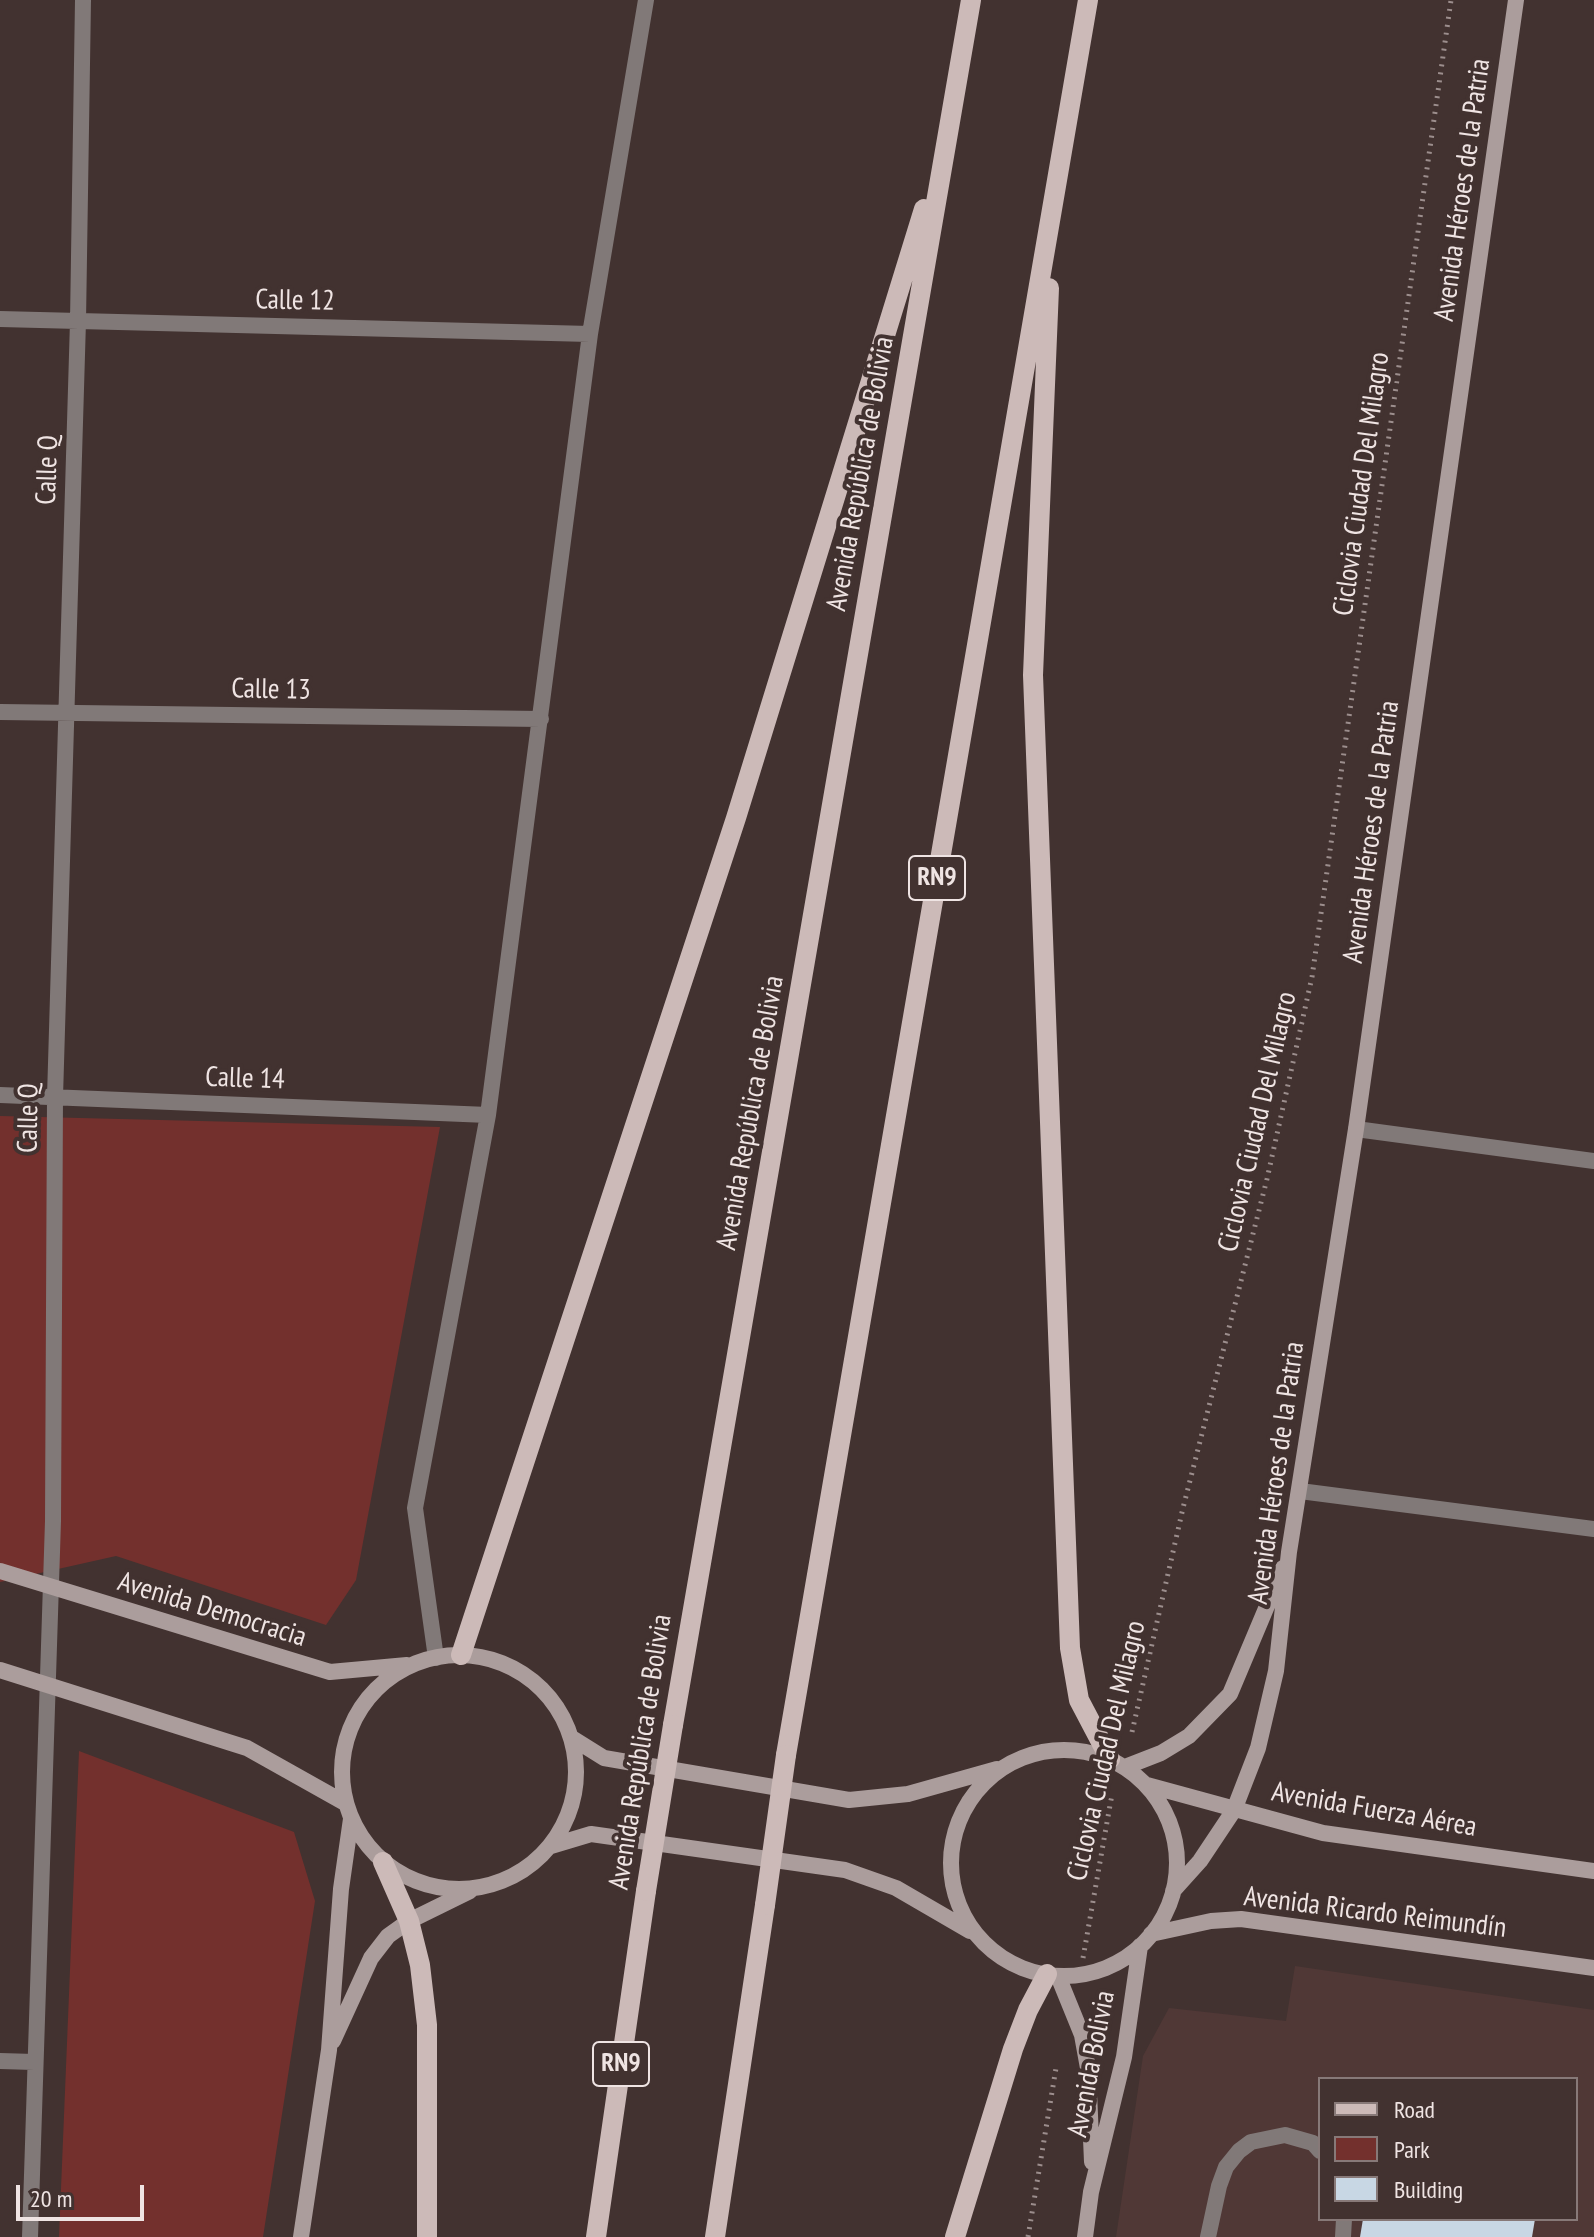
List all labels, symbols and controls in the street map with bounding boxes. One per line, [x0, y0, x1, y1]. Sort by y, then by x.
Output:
street label: Avenida Héroes de la Patria [1428, 57, 1498, 323]
street label: Calle 12 [255, 284, 335, 318]
street label: Avenida República de Bolivia [820, 334, 902, 614]
street label: Ciclovia Ciudad Del Milagro [1327, 350, 1397, 618]
street label: Calle Q [30, 435, 66, 505]
street label: Calle 13 [231, 673, 311, 707]
street label: Avenida Héroes de la Patria [1337, 699, 1407, 965]
road number: RN9 [909, 856, 965, 900]
street label: Avenida República de Bolivia [710, 973, 792, 1253]
street label: Ciclovia Ciudad Del Milagro [1212, 989, 1304, 1255]
street label: Calle 14 [205, 1061, 285, 1097]
street label: Calle Q [12, 1083, 46, 1153]
street label: Avenida Héroes de la Patria [1242, 1340, 1312, 1606]
street label: Avenida Democracia [114, 1565, 310, 1655]
street label: Avenida República de Bolivia [603, 1612, 679, 1892]
street label: Ciclovia Ciudad Del Milagro [1061, 1618, 1153, 1884]
street label: Avenida Fuerza Aérea [1269, 1775, 1479, 1845]
street label: Avenida Ricardo Reimundín [1242, 1880, 1508, 1946]
street label: Avenida Bolivia [1061, 1988, 1123, 2140]
road number: RN9 [593, 2042, 649, 2086]
legend [1318, 2077, 1578, 2221]
text: Road [1394, 2094, 1435, 2125]
text: Park [1394, 2134, 1430, 2165]
scale bar [20, 2169, 148, 2219]
text: Building [1394, 2174, 1463, 2205]
text: 20 m [30, 2183, 72, 2214]

